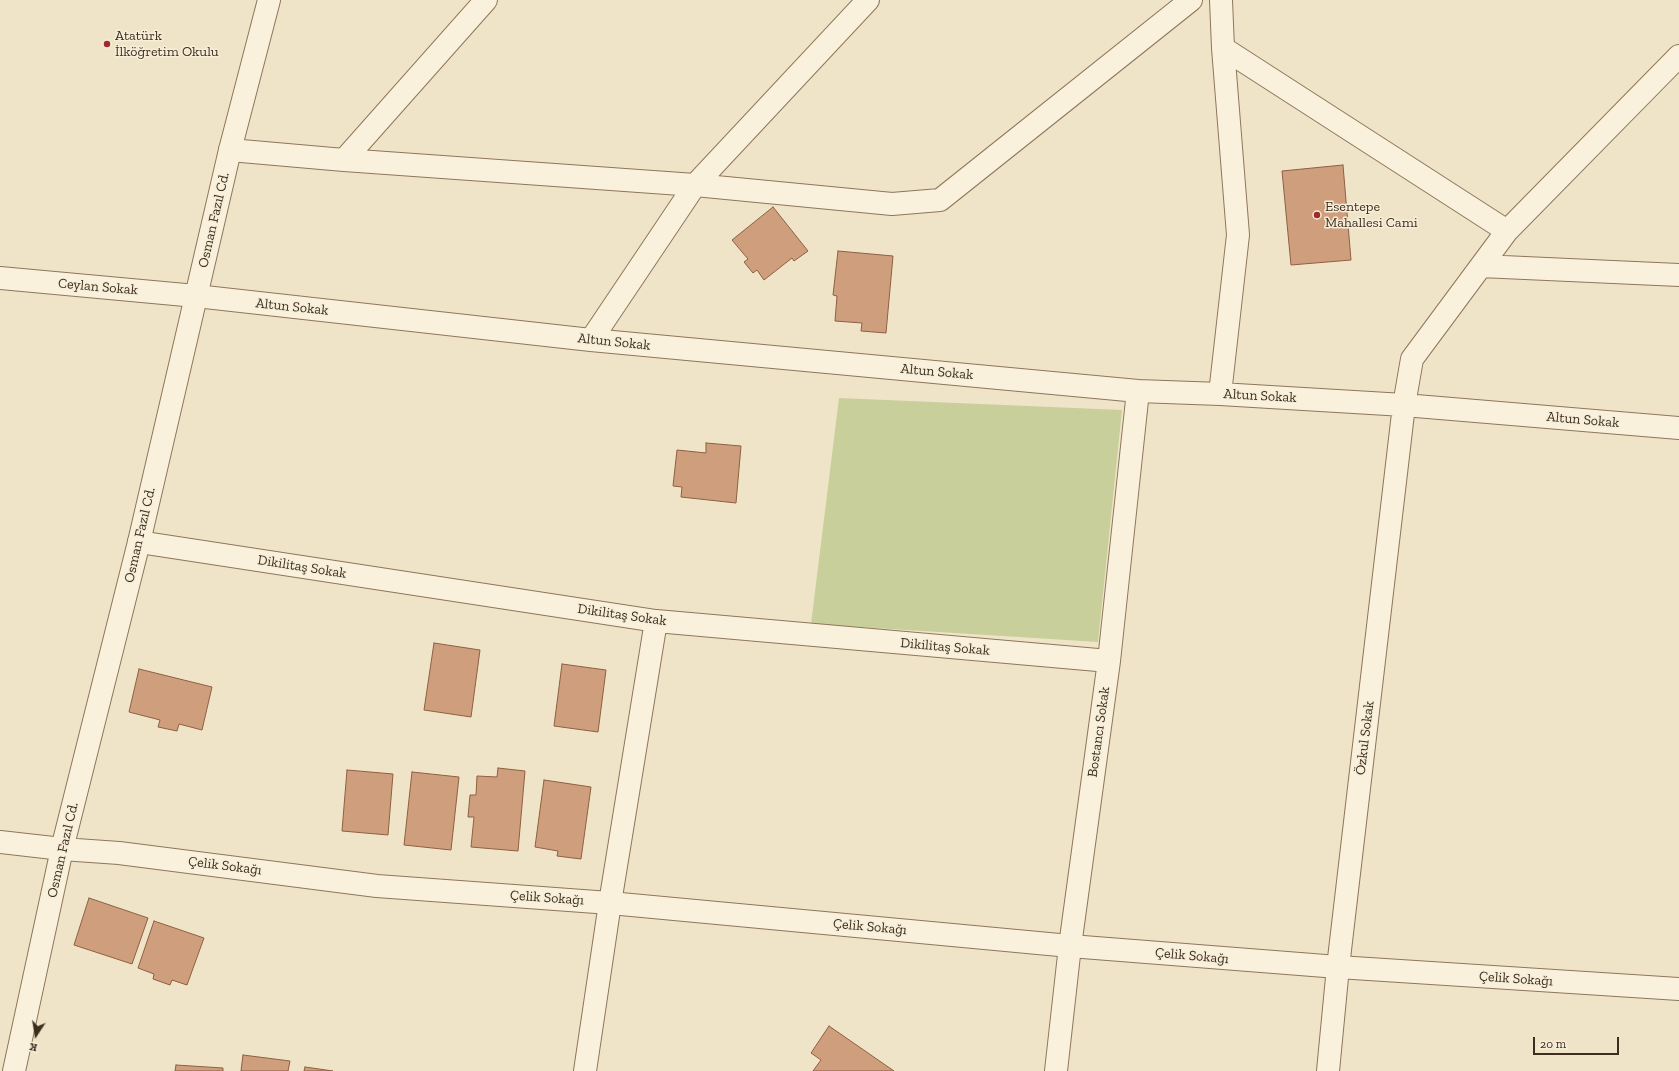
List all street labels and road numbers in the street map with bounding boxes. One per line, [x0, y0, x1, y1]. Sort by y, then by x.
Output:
street label: Osman Fazıl Cd. [195, 170, 233, 270]
street label: Ceylan Sokak [57, 275, 139, 299]
street label: Altun Sokak [255, 295, 329, 319]
street label: Altun Sokak [577, 330, 651, 354]
street label: Altun Sokak [900, 360, 974, 384]
street label: Altun Sokak [1223, 386, 1297, 406]
street label: Altun Sokak [1546, 408, 1620, 432]
street label: Osman Fazıl Cd. [121, 485, 159, 585]
street label: Dikilitaş Sokak [256, 552, 348, 582]
street label: Dikilitaş Sokak [576, 600, 668, 630]
street label: Dikilitaş Sokak [900, 635, 990, 659]
street label: Bostancı Sokak [1084, 686, 1114, 778]
street label: Özkul Sokak [1352, 700, 1378, 776]
street label: Osman Fazıl Cd. [44, 800, 82, 900]
street label: Çelik Sokağı [187, 853, 263, 879]
street label: Çelik Sokağı [510, 887, 584, 909]
street label: Çelik Sokağı [832, 915, 908, 939]
street label: Çelik Sokağı [1154, 944, 1230, 968]
street label: Çelik Sokağı [1479, 968, 1553, 990]

